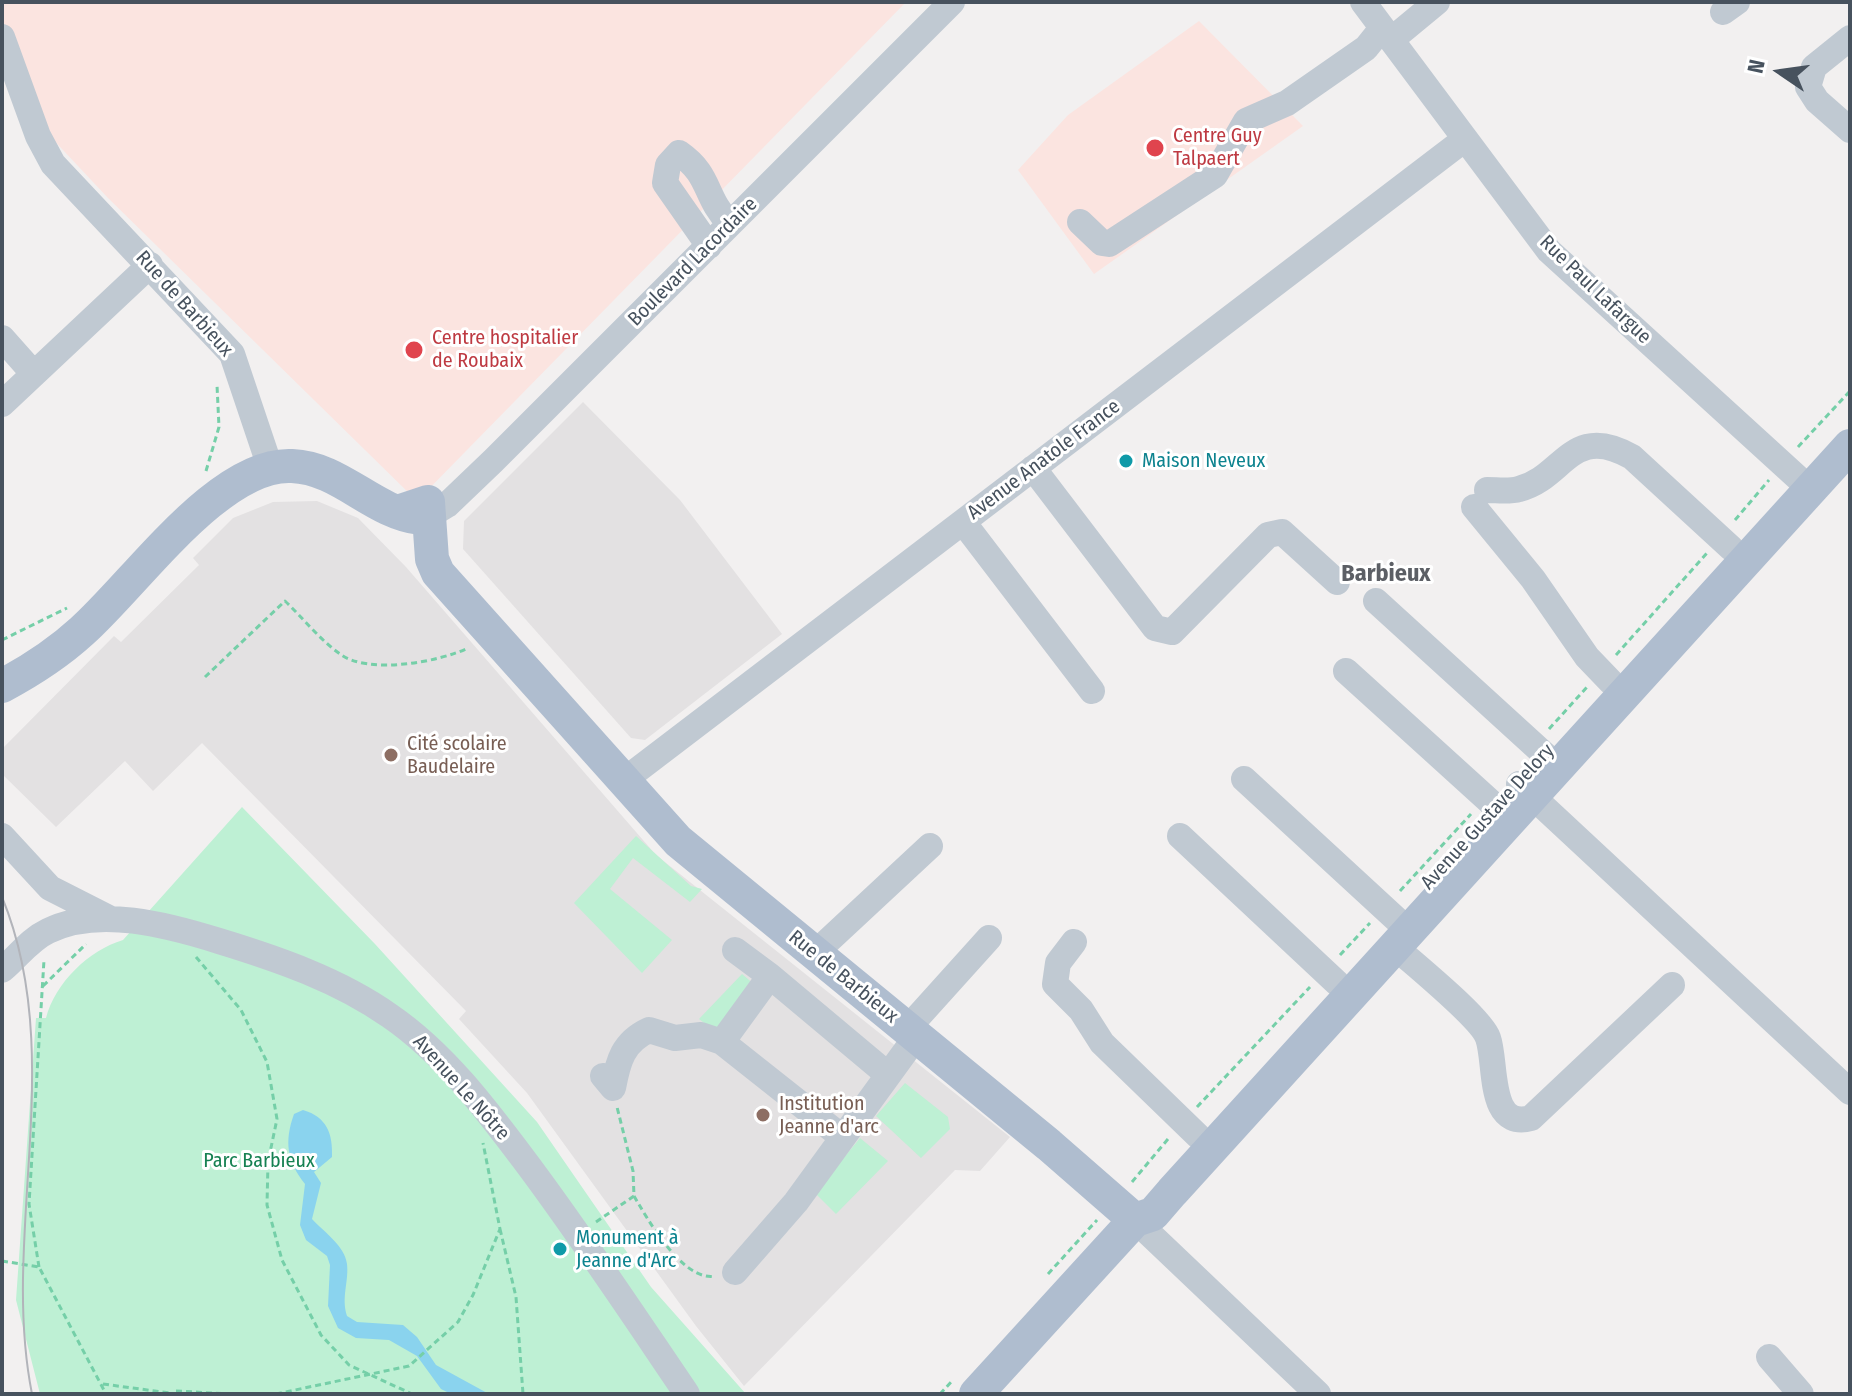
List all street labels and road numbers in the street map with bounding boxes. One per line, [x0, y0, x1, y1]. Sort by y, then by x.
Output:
street label: Boulevard Lacordaire [623, 192, 763, 332]
street label: Rue Paul Lafargue [1534, 231, 1656, 349]
street label: Rue de Barbieux [130, 246, 238, 362]
street label: Avenue Anatole France [963, 395, 1125, 525]
street label: Avenue Gustave Delory [1416, 739, 1560, 895]
street label: Rue de Barbieux [783, 926, 903, 1028]
street label: Avenue Le Nôtre [407, 1030, 515, 1146]

